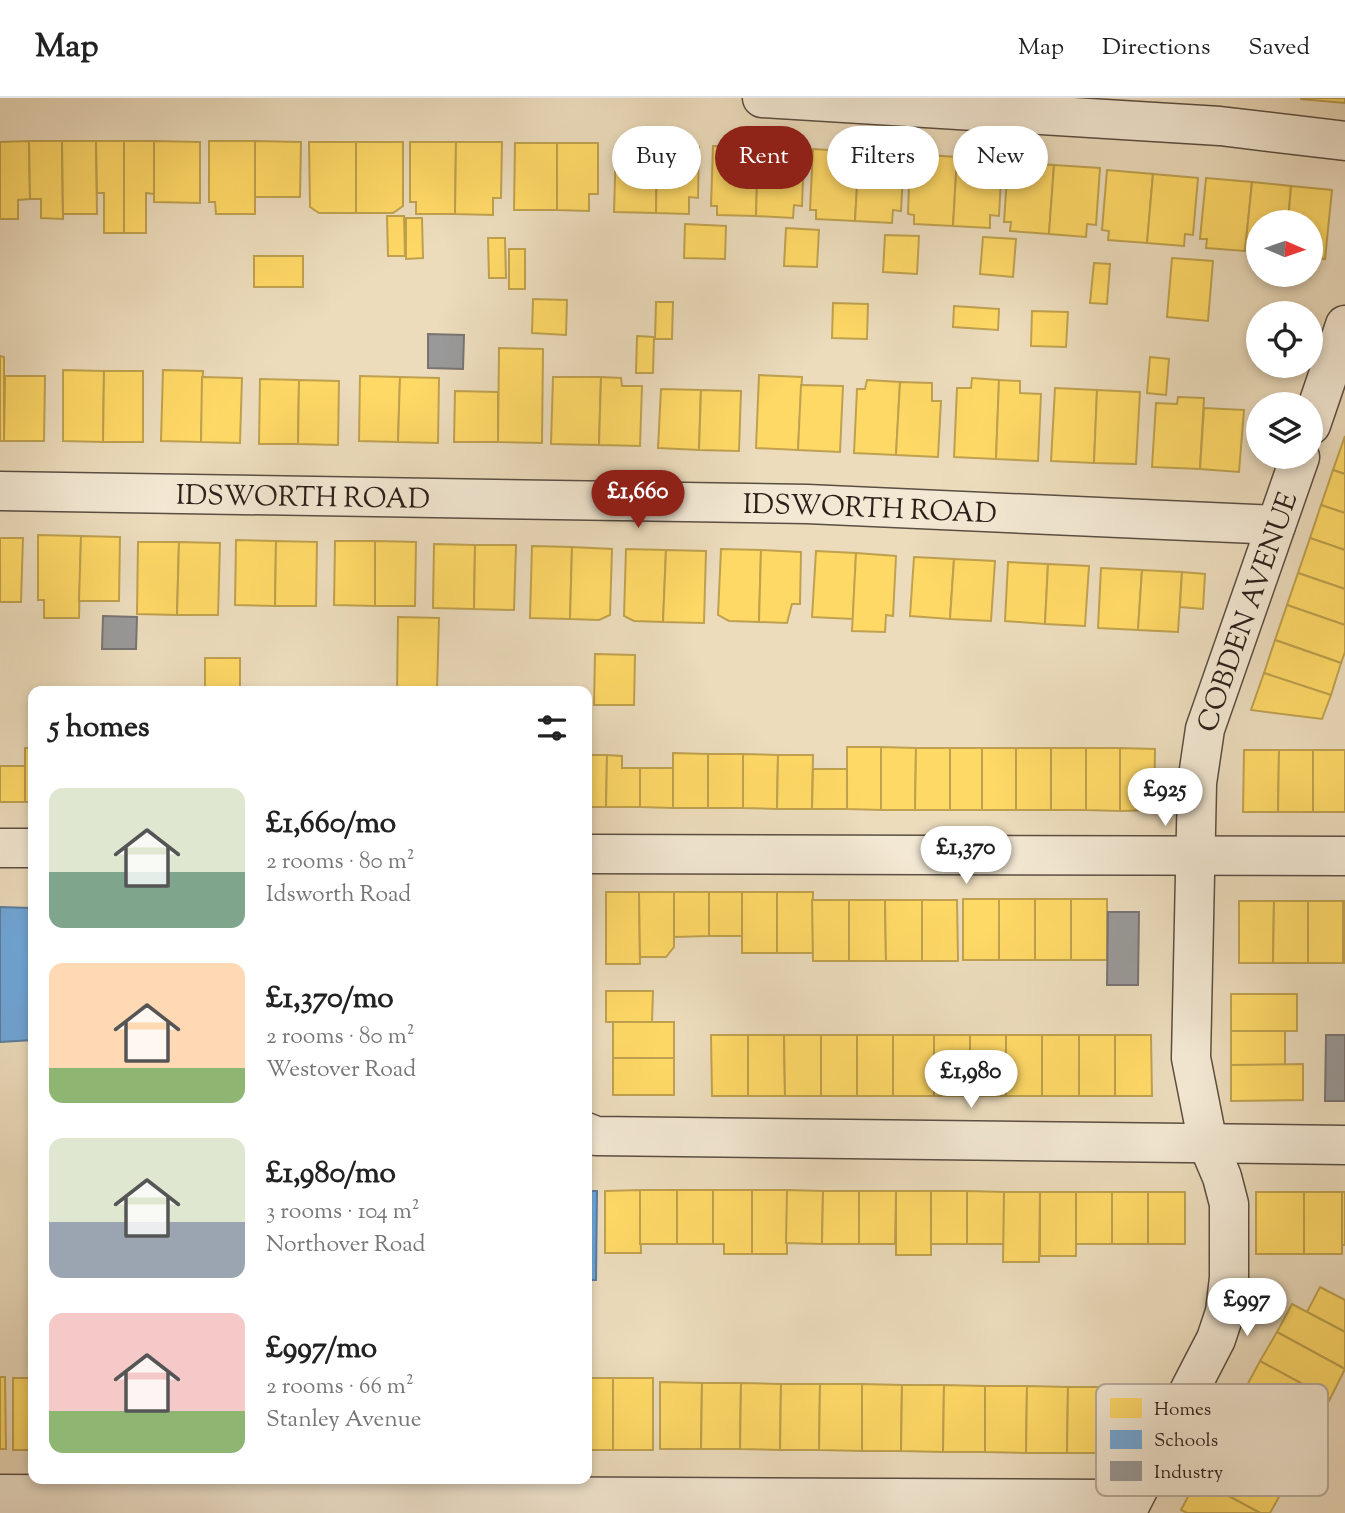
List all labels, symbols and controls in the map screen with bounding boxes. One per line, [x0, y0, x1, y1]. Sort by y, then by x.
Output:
text: Map [35, 24, 99, 72]
text: Map [1018, 31, 1064, 65]
text: Directions [1102, 31, 1210, 65]
text: Saved [1248, 31, 1310, 65]
chip: Buy [612, 126, 701, 189]
chip: Rent [715, 126, 813, 189]
chip: Filters [827, 126, 939, 189]
chip: New [953, 126, 1048, 189]
north arrow [1246, 210, 1323, 287]
map controls [1246, 210, 1323, 469]
button: locate [1246, 301, 1323, 378]
button: layers [1246, 392, 1323, 469]
pin: £1,660 [581, 470, 695, 530]
text: £1,660 [608, 476, 668, 509]
street label: IDSWORTH ROAD [176, 477, 430, 521]
street label: IDSWORTH ROAD [742, 486, 998, 535]
street label: COBDEN AVENUE [1188, 487, 1309, 738]
text: 5 homes [49, 707, 150, 750]
icon: filters [533, 709, 571, 747]
pin: £925 [1124, 768, 1206, 828]
text: £925 [1144, 774, 1186, 807]
text: £1,660/mo [266, 803, 396, 846]
icon: home [105, 816, 189, 900]
pin: £1,370 [909, 826, 1023, 886]
text: £1,370 [937, 832, 995, 865]
text: 2 rooms · 80 m² [266, 846, 414, 879]
text: Idsworth Road [266, 879, 411, 912]
text: £1,370/mo [266, 978, 394, 1021]
icon: home [105, 991, 189, 1075]
text: 2 rooms · 80 m² [266, 1021, 414, 1054]
pin: £1,980 [914, 1051, 1028, 1110]
text: Westover Road [266, 1054, 416, 1087]
text: £1,980 [941, 1056, 1001, 1089]
text: £1,980/mo [266, 1153, 396, 1196]
icon: home [105, 1166, 189, 1250]
text: 3 rooms · 104 m² [266, 1196, 420, 1229]
text: Northover Road [266, 1229, 426, 1262]
pin: £997 [1206, 1278, 1288, 1338]
text: £997 [1224, 1284, 1270, 1317]
text: £997/mo [266, 1328, 377, 1371]
icon: home [105, 1341, 189, 1425]
text: 2 rooms · 66 m² [266, 1371, 414, 1404]
legend [1096, 1384, 1328, 1496]
text: Homes [1154, 1397, 1211, 1424]
text: Stanley Avenue [266, 1404, 422, 1437]
text: Schools [1154, 1428, 1218, 1455]
text: Industry [1154, 1460, 1224, 1487]

